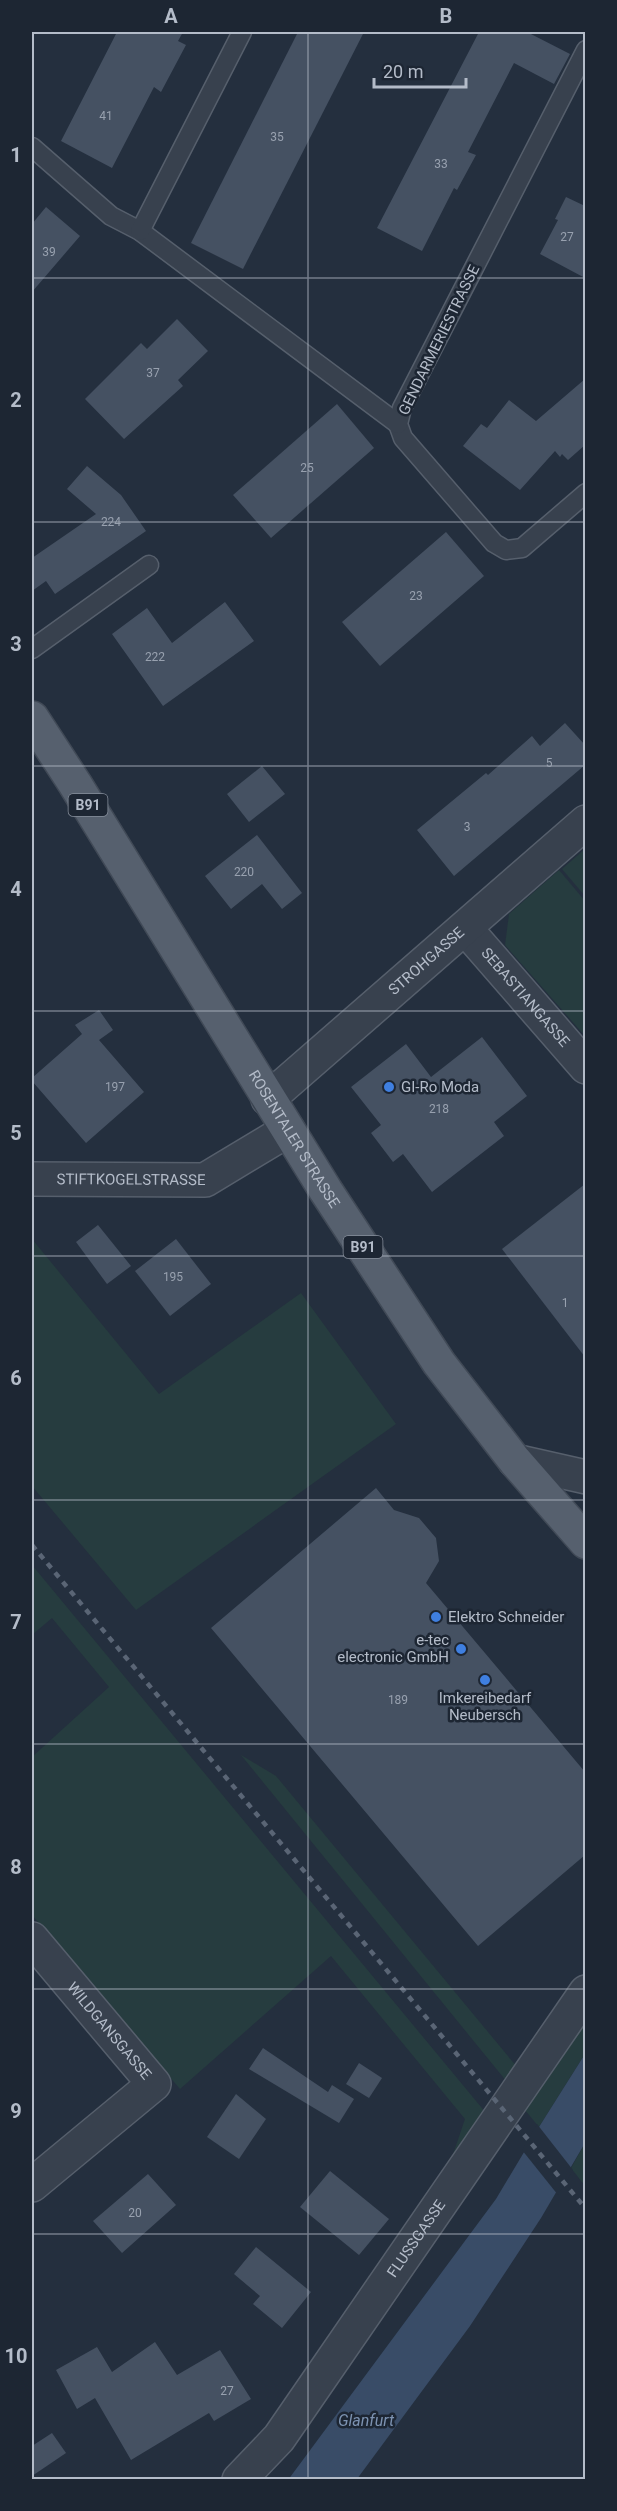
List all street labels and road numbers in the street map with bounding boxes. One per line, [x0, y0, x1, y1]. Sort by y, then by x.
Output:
street label: GENDARMERIESTRASSE [395, 262, 483, 418]
road number: B91 [68, 794, 107, 816]
street label: STROHGASSE [385, 923, 468, 999]
street label: SEBASTIANGASSE [477, 944, 574, 1051]
street label: ROSENTALER STRASSE [245, 1067, 344, 1212]
street label: STIFTKOGELSTRASSE [56, 1170, 206, 1189]
road number: B91 [344, 1236, 382, 1258]
street label: WILDGANSGASSE [63, 1979, 156, 2083]
street label: FLUSSGASSE [383, 2196, 449, 2281]

